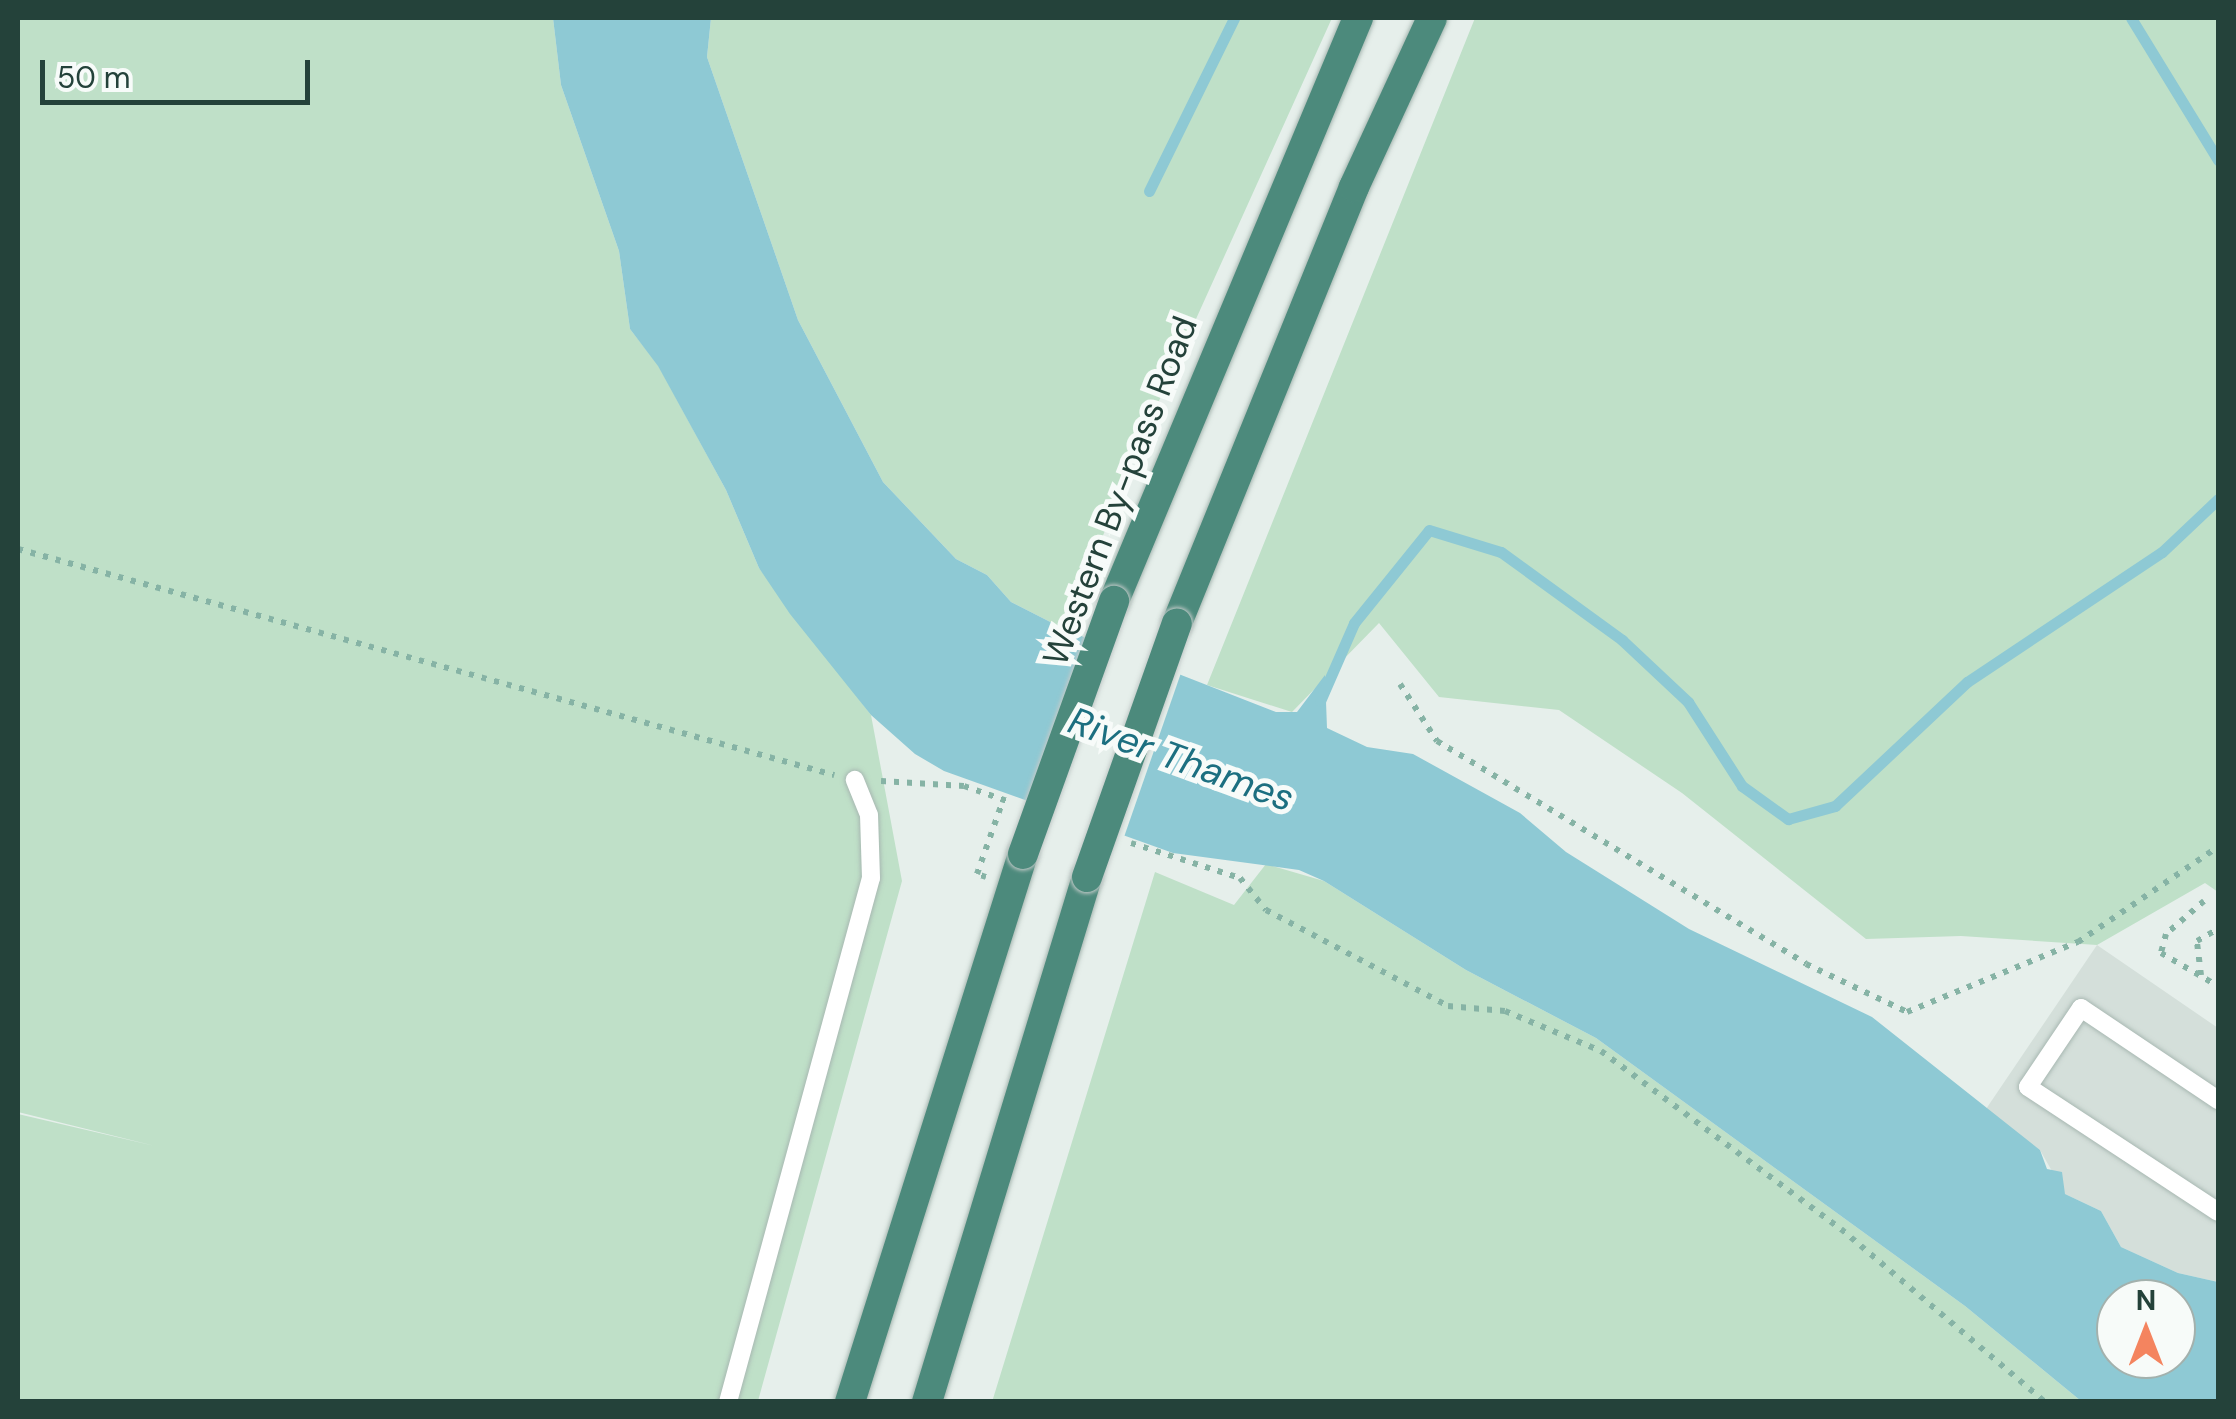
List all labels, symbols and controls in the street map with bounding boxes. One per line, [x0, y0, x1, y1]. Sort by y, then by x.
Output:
scale bar [45, 40, 315, 102]
text: 50 m [57, 58, 131, 97]
street label: Western By-pass Road [1034, 310, 1206, 672]
water label: River Thames [1062, 698, 1300, 822]
north arrow [2096, 1279, 2196, 1379]
text: N [2136, 1282, 2156, 1319]

